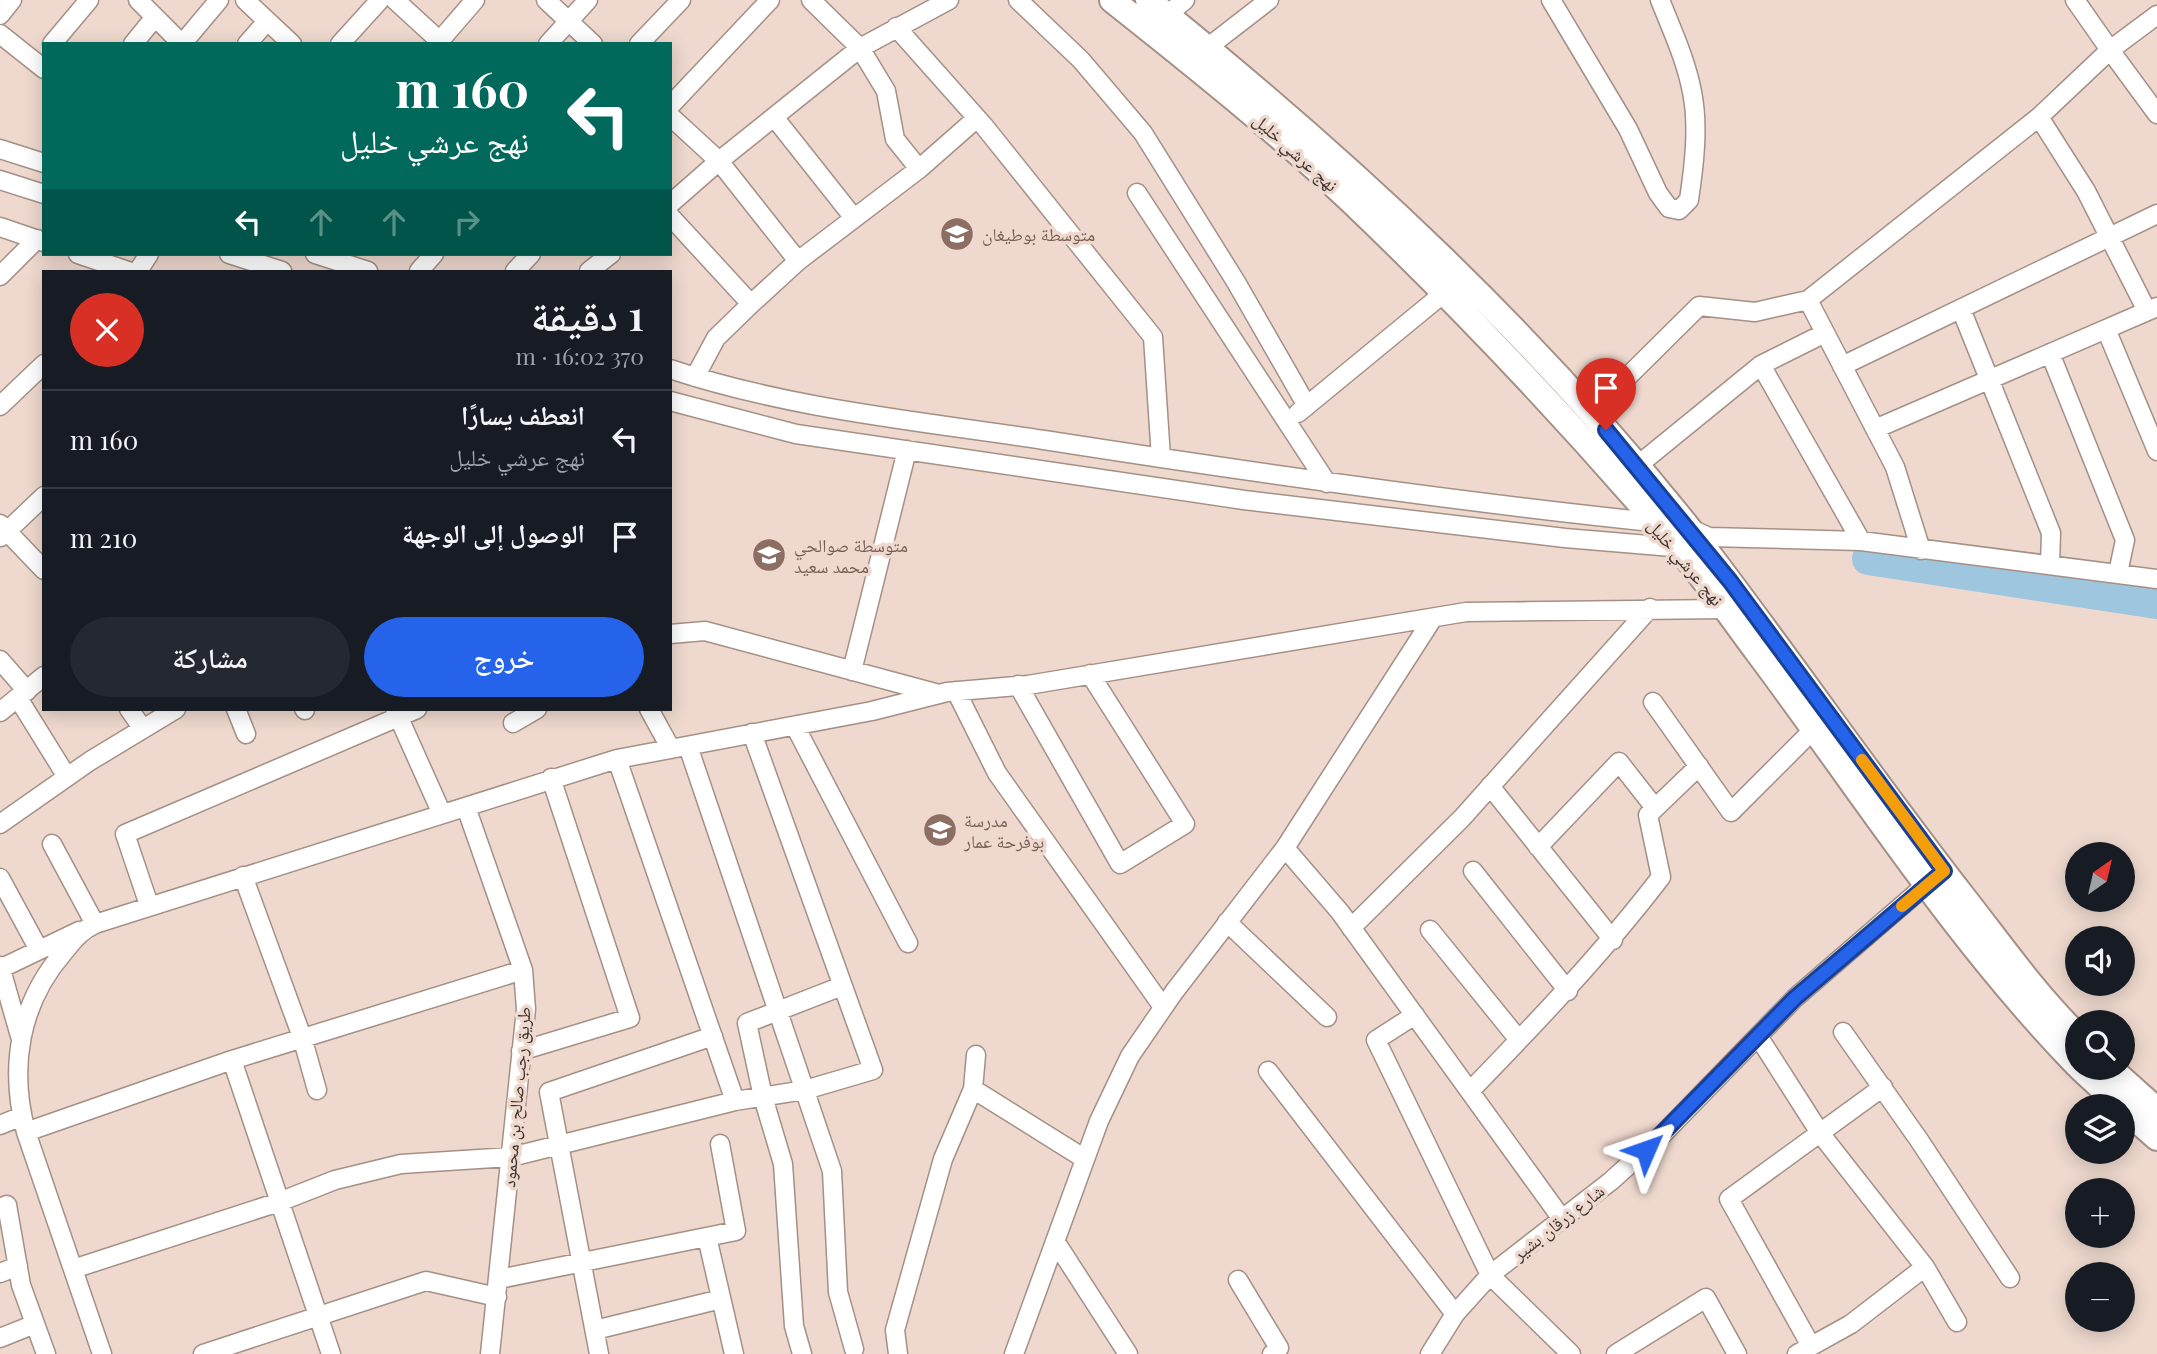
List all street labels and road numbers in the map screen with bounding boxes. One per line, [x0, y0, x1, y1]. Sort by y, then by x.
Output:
street label: نهج عرشي خليل [1246, 108, 1344, 199]
street label: نهج عرشي خليل [1640, 514, 1729, 613]
street label: طريق رجب صالح بن محمود [496, 1006, 537, 1188]
street label: شارع زرقان بشير [1506, 1179, 1609, 1266]

